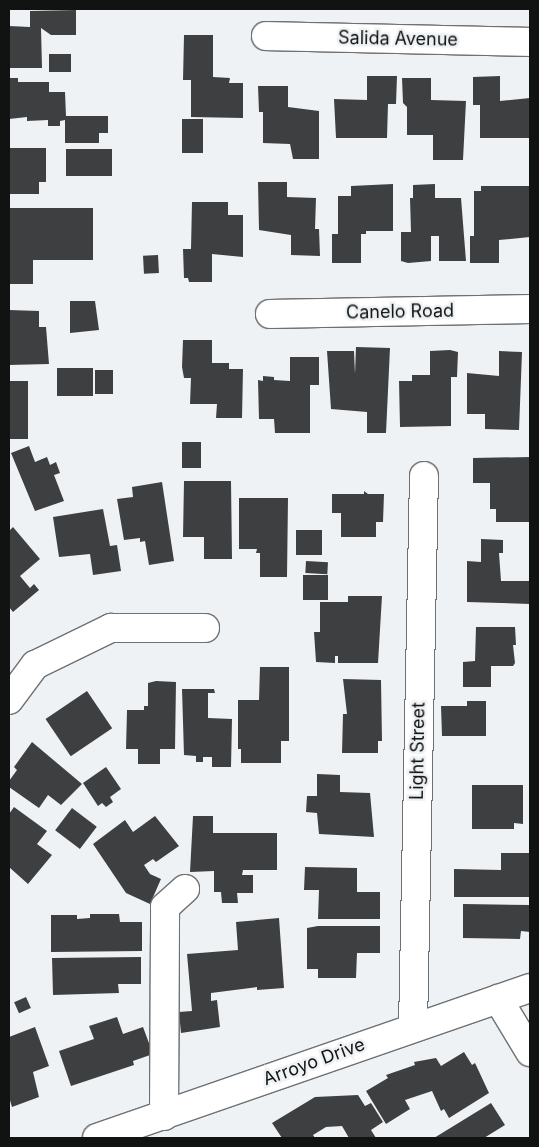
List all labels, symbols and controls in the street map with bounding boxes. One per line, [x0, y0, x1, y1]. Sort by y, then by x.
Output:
street label: Salida Avenue [338, 27, 458, 51]
street label: Canelo Road [346, 300, 454, 324]
street label: Light Street [406, 702, 430, 800]
street label: Arroyo Drive [260, 1034, 368, 1090]

